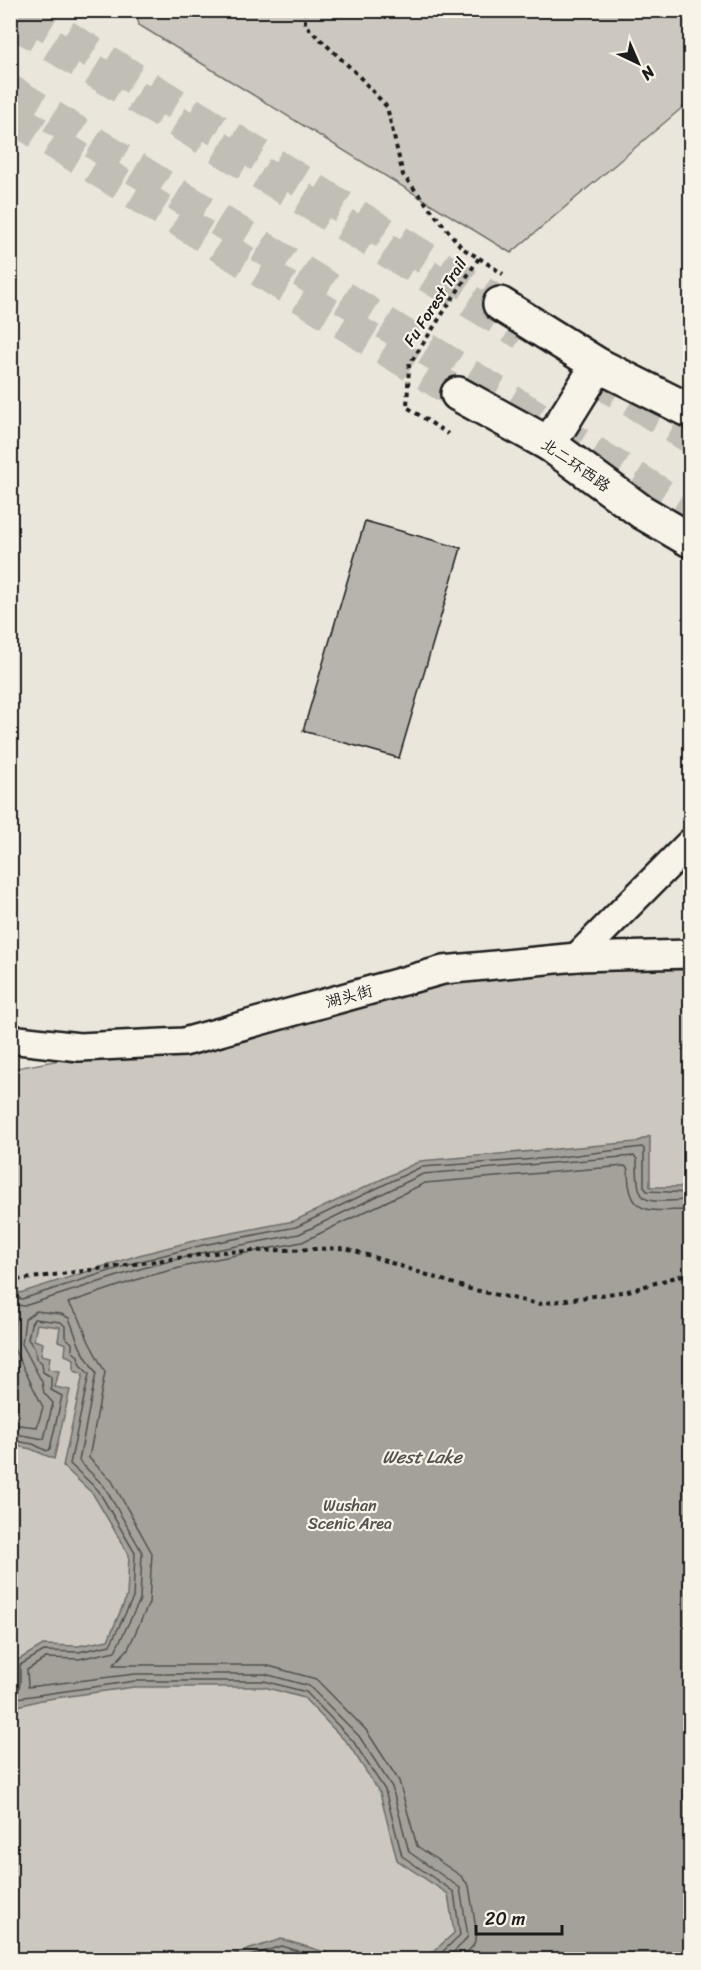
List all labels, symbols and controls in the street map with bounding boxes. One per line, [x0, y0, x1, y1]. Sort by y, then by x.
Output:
north arrow [608, 33, 668, 93]
text: N [633, 58, 663, 88]
street label: Fu Forest Trail [395, 251, 475, 352]
street label: 北二环西路 [535, 430, 617, 500]
street label: 湖头街 [322, 976, 376, 1016]
water label: West Lake [382, 1441, 464, 1473]
park label: Wushan Scenic Area [308, 1491, 392, 1538]
scale bar [476, 1898, 562, 1936]
text: 20 m [485, 1903, 525, 1935]

